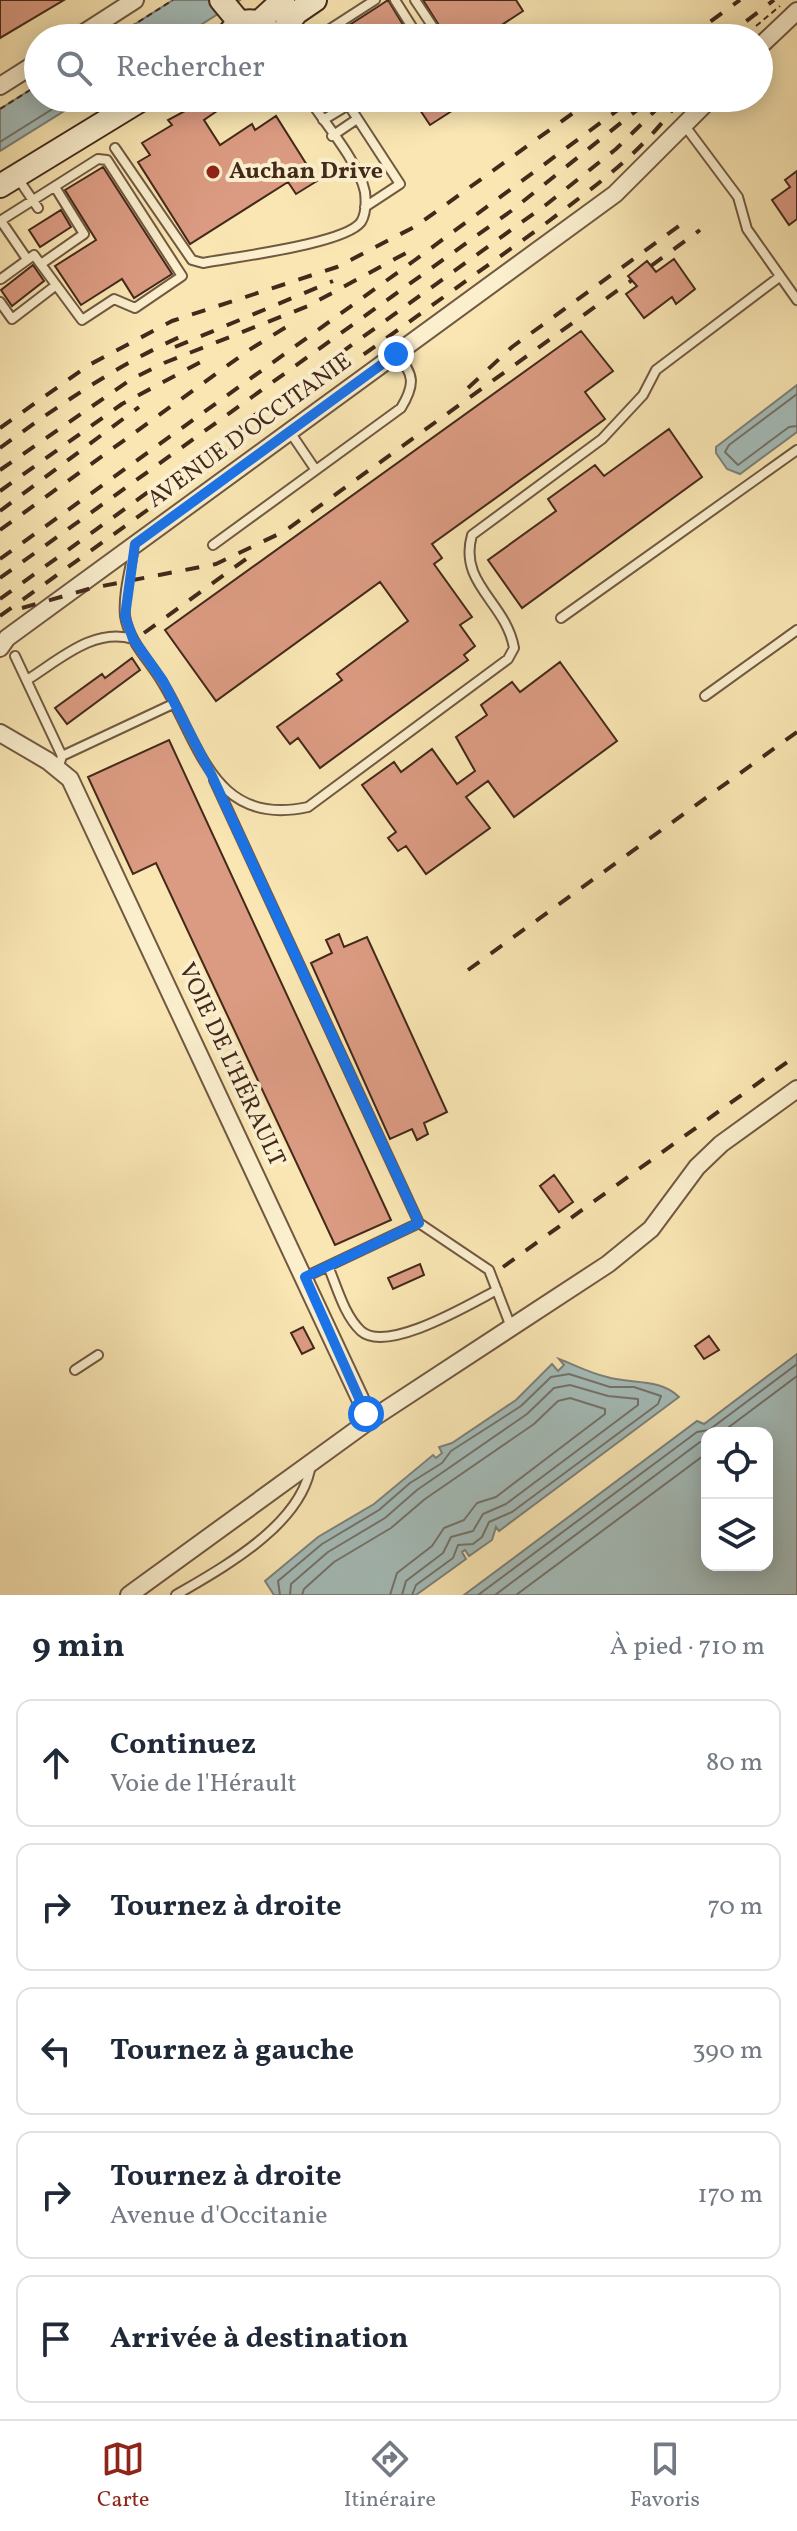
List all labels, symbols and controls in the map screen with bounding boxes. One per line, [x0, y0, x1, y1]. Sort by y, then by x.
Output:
search box [24, 24, 773, 112]
icon: search [52, 46, 96, 90]
text: Rechercher [116, 47, 265, 89]
place label: Auchan Drive [229, 155, 383, 189]
marker: Auchan Drive [204, 163, 222, 181]
route end [378, 336, 414, 372]
street label: AVENUE D'OCCITANIE [141, 345, 359, 517]
street label: VOIE DE L'HÉRAULT [169, 958, 293, 1172]
route start [348, 1396, 384, 1432]
map controls [701, 1427, 773, 1571]
button: locate [701, 1427, 773, 1499]
button: layers [701, 1499, 773, 1571]
text: 9 min [32, 1624, 125, 1671]
text: À pied · 710 m [610, 1629, 765, 1665]
text: Continuez [110, 1724, 256, 1766]
icon: ahead [34, 1741, 78, 1785]
text: 80 m [706, 1745, 763, 1781]
text: Voie de l'Hérault [110, 1766, 297, 1802]
icon: right [34, 1885, 78, 1929]
text: Tournez à droite [110, 1886, 342, 1928]
text: 70 m [708, 1889, 763, 1925]
icon: left [34, 2029, 78, 2073]
text: Tournez à gauche [110, 2030, 354, 2072]
text: 390 m [692, 2033, 763, 2069]
text: Tournez à droite [110, 2156, 342, 2198]
icon: right [34, 2173, 78, 2217]
text: 170 m [698, 2177, 763, 2213]
text: Avenue d'Occitanie [110, 2198, 328, 2234]
icon: arrive [34, 2317, 78, 2361]
text: Arrivée à destination [110, 2318, 409, 2360]
tab: Carte [97, 2437, 150, 2516]
tab: Itinéraire [344, 2437, 436, 2516]
tab: Favoris [630, 2437, 700, 2516]

